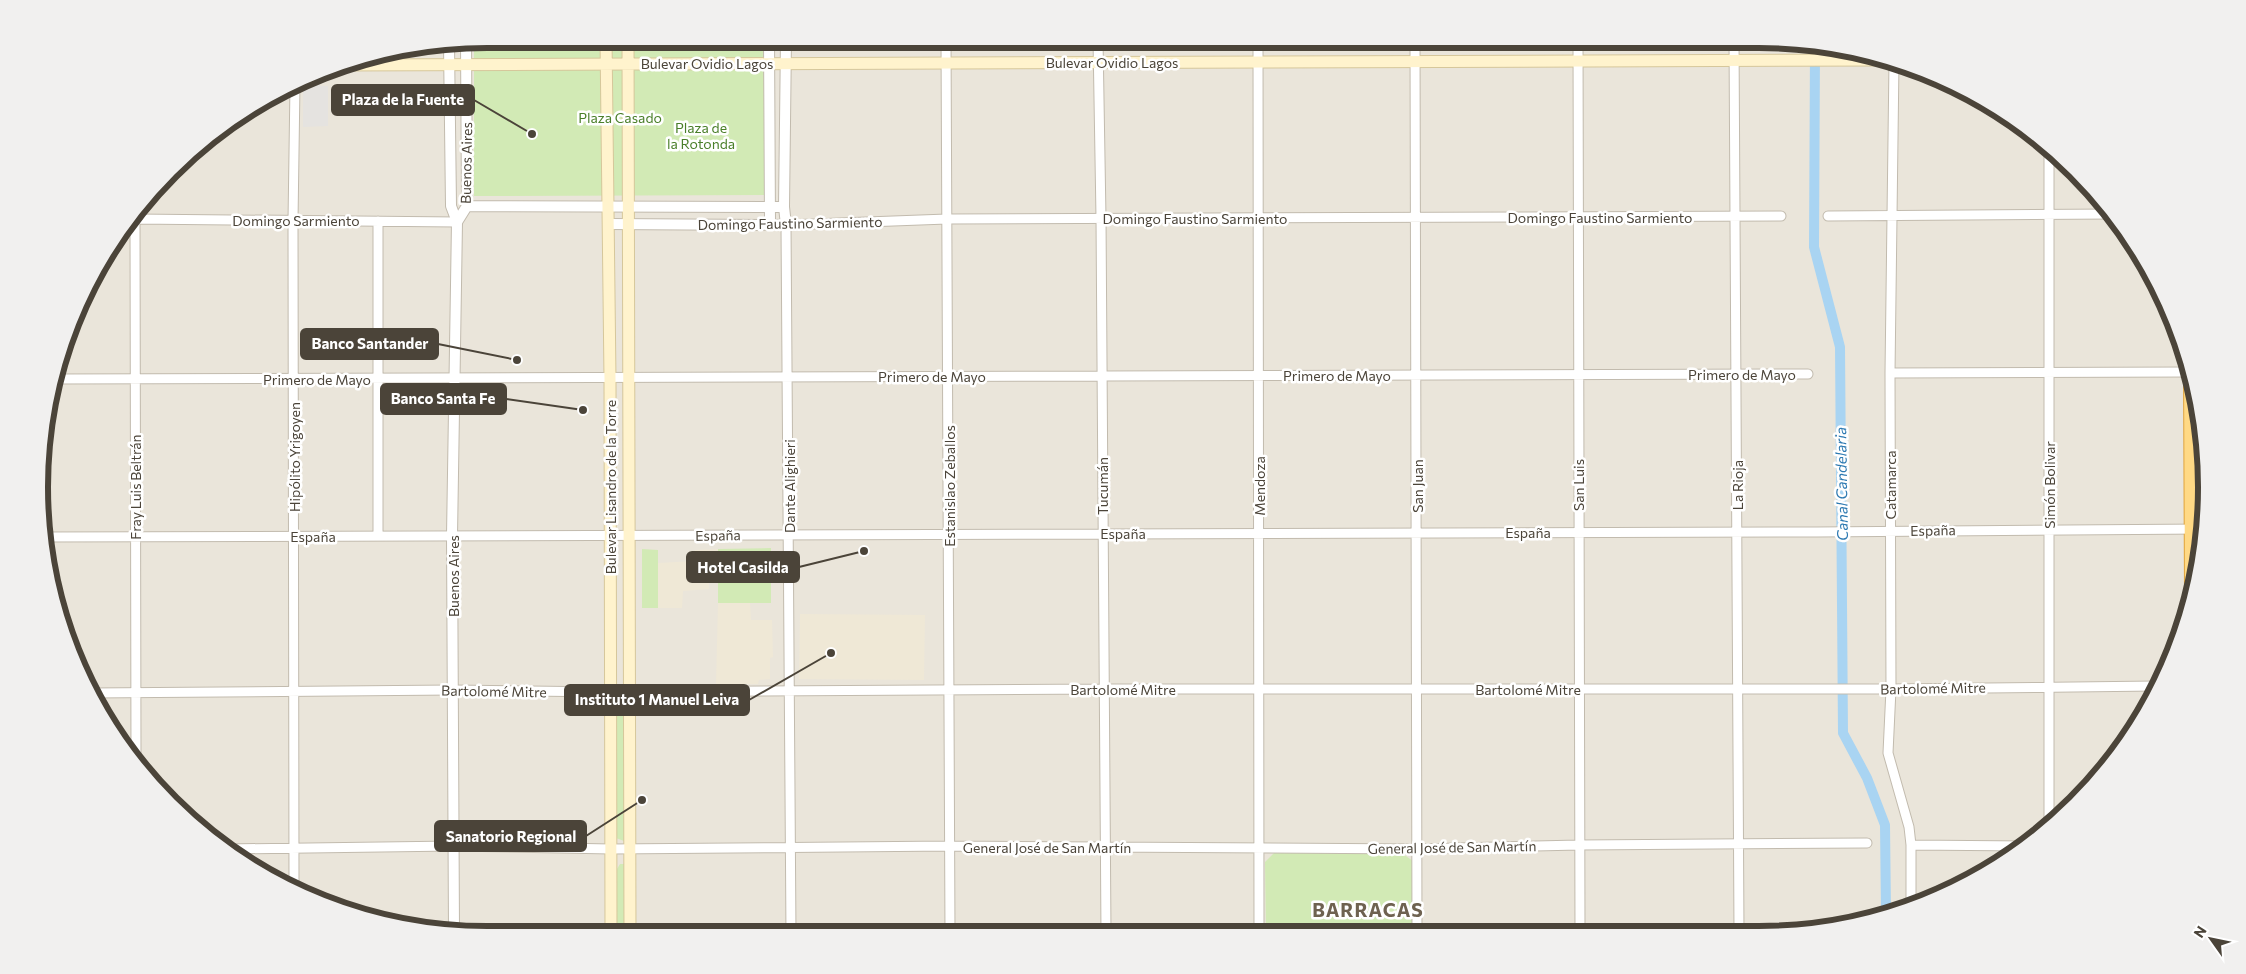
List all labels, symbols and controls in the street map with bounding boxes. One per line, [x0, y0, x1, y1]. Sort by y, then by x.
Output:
street label: Bulevar Ovidio Lagos [1046, 54, 1178, 71]
street label: Bulevar Ovidio Lagos [641, 55, 773, 72]
callout: Plaza de la Fuente [332, 85, 474, 115]
text: Plaza de la Fuente [342, 90, 464, 108]
park label: Plaza Casado [578, 109, 662, 126]
park label: Plaza de la Rotonda [667, 119, 735, 152]
street label: Buenos Aires [457, 122, 475, 204]
street label: Domingo Faustino Sarmiento [1508, 209, 1692, 226]
street label: Domingo Faustino Sarmiento [1103, 210, 1287, 227]
street label: Domingo Sarmiento [232, 212, 360, 229]
street label: Domingo Faustino Sarmiento [697, 213, 883, 233]
callout: Banco Santander [301, 329, 438, 359]
text: Banco Santander [312, 334, 428, 352]
street label: Primero de Mayo [1688, 366, 1796, 383]
street label: Primero de Mayo [1283, 367, 1391, 384]
street label: Primero de Mayo [878, 368, 986, 385]
street label: Primero de Mayo [263, 371, 371, 388]
callout: Banco Santa Fe [381, 384, 506, 414]
text: Banco Santa Fe [391, 389, 495, 407]
street label: Bulevar Lisandro de la Torre [602, 400, 619, 574]
street label: Hipólito Yrigoyen [286, 402, 303, 512]
street label: Estanislao Zeballos [941, 425, 958, 547]
water label: Canal Candelaria [1831, 427, 1851, 541]
street label: Fray Luis Beltrán [127, 434, 144, 540]
street label: Dante Alighieri [781, 439, 798, 533]
street label: Simón Bolivar [2041, 441, 2058, 529]
street label: Catamarca [1882, 450, 1899, 520]
street label: Mendoza [1251, 456, 1268, 516]
street label: Tucumán [1094, 457, 1111, 515]
street label: San Juan [1409, 459, 1426, 513]
street label: San Luis [1570, 459, 1587, 511]
street label: La Rioja [1729, 460, 1746, 510]
street label: España [1910, 521, 1956, 539]
street label: España [1505, 524, 1551, 541]
street label: España [1100, 525, 1146, 542]
street label: España [695, 526, 741, 544]
street label: España [290, 528, 336, 545]
street label: Buenos Aires [445, 535, 462, 617]
callout: Hotel Casilda [687, 552, 799, 582]
text: Hotel Casilda [697, 558, 789, 576]
street label: Bartolomé Mitre [1880, 679, 1986, 697]
street label: Bartolomé Mitre [1070, 681, 1176, 698]
street label: Bartolomé Mitre [1475, 681, 1581, 698]
street label: Bartolomé Mitre [441, 682, 547, 700]
callout: Instituto 1 Manuel Leiva [565, 685, 749, 715]
text: Instituto 1 Manuel Leiva [575, 690, 739, 708]
callout: Sanatorio Regional [435, 821, 586, 851]
text: Sanatorio Regional [446, 827, 576, 845]
street label: General José de San Martín [1367, 837, 1537, 857]
street label: General José de San Martín [963, 839, 1131, 856]
district label: BARRACAS [1312, 898, 1424, 921]
north arrow [2186, 914, 2236, 964]
text: N [2190, 923, 2210, 941]

